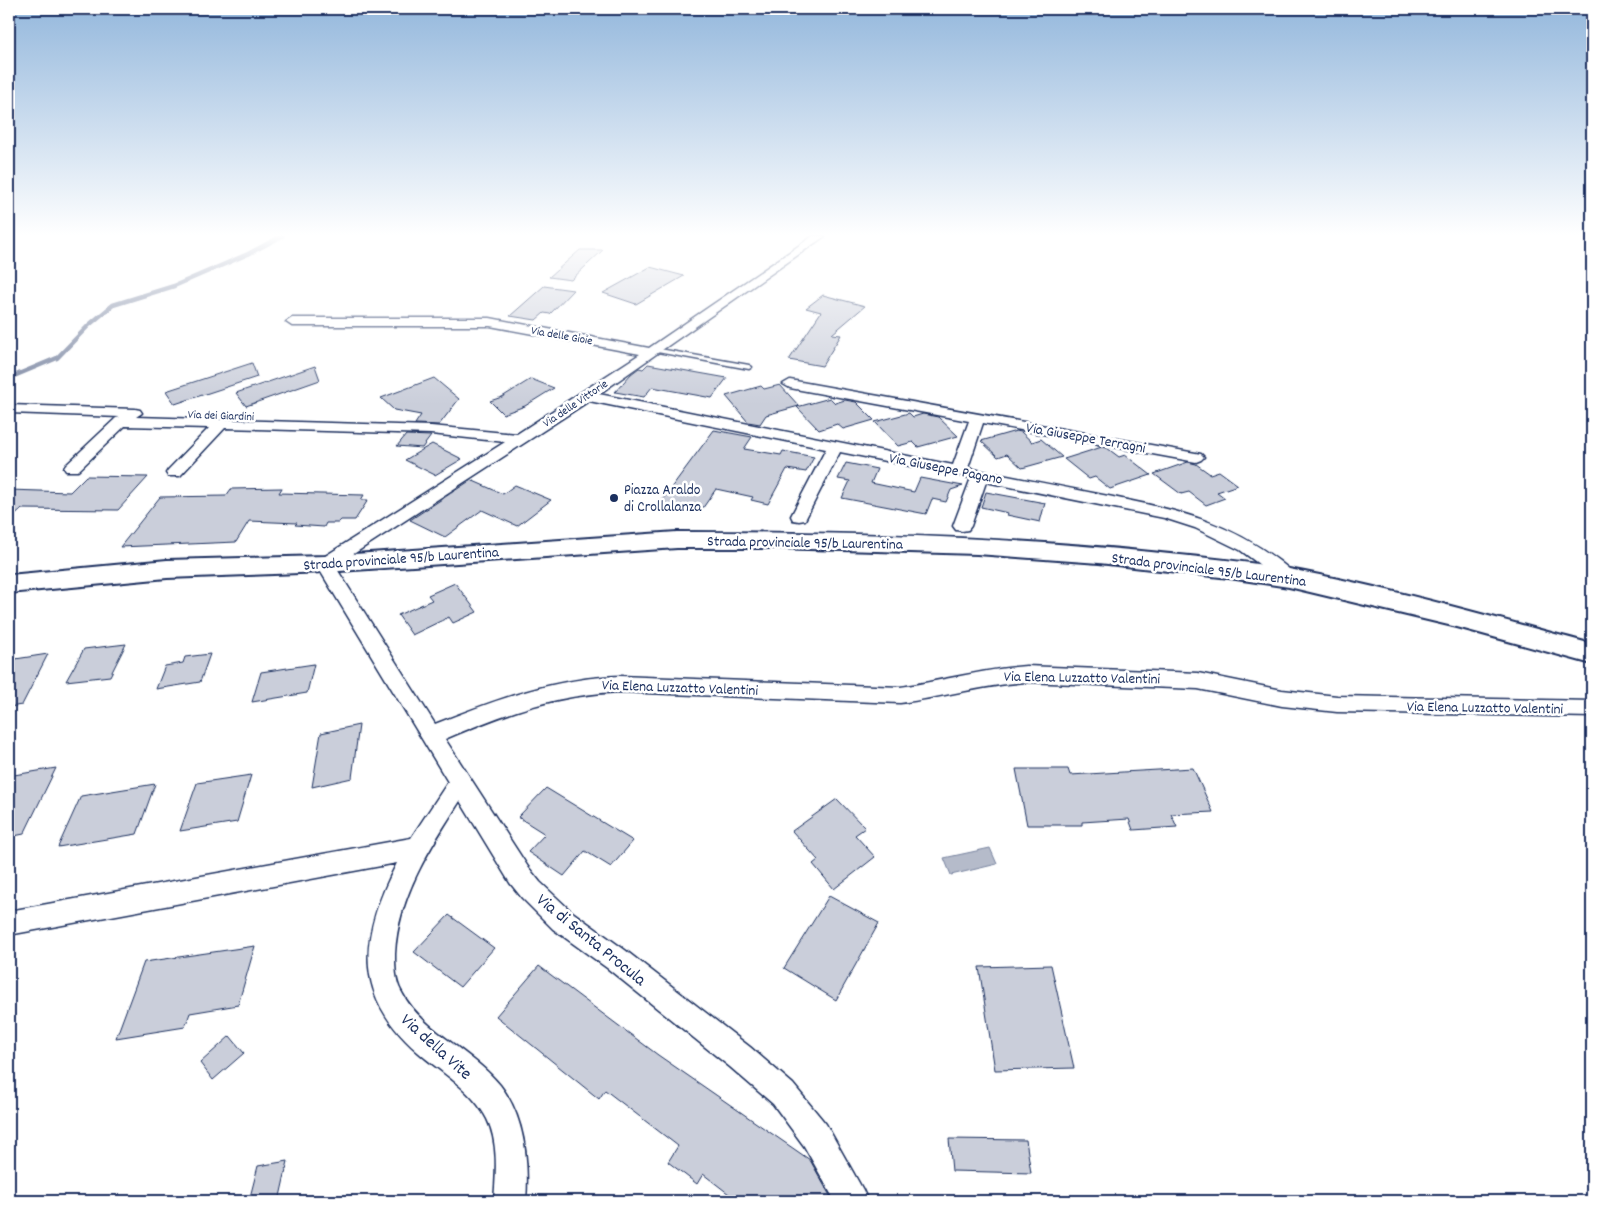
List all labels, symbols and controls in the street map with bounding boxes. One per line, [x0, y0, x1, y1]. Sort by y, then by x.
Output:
street label: Via delle Gioie [530, 323, 594, 350]
street label: Via delle Vittorie [540, 376, 612, 432]
street label: Via dei Giardini [188, 407, 254, 426]
street label: Via Giuseppe Terragni [1024, 418, 1147, 460]
street label: Via Giuseppe Pagano [887, 448, 1004, 492]
place label: Piazza Araldo di Crollalanza [624, 480, 702, 519]
marker: Piazza Araldo di Crollalanza [608, 492, 620, 504]
street label: Strada provinciale 95/b Laurentina [707, 531, 904, 557]
street label: Strada provinciale 95/b Laurentina [303, 542, 500, 578]
street label: Strada provinciale 95/b Laurentina [1110, 548, 1308, 594]
street label: Via Elena Luzzatto Valentini [1004, 667, 1161, 691]
street label: Via Elena Luzzatto Valentini [601, 675, 759, 703]
street label: Via Elena Luzzatto Valentini [1407, 697, 1564, 721]
street label: Via di Santa Procula [530, 889, 651, 993]
street label: Via della Vite [394, 1009, 477, 1087]

